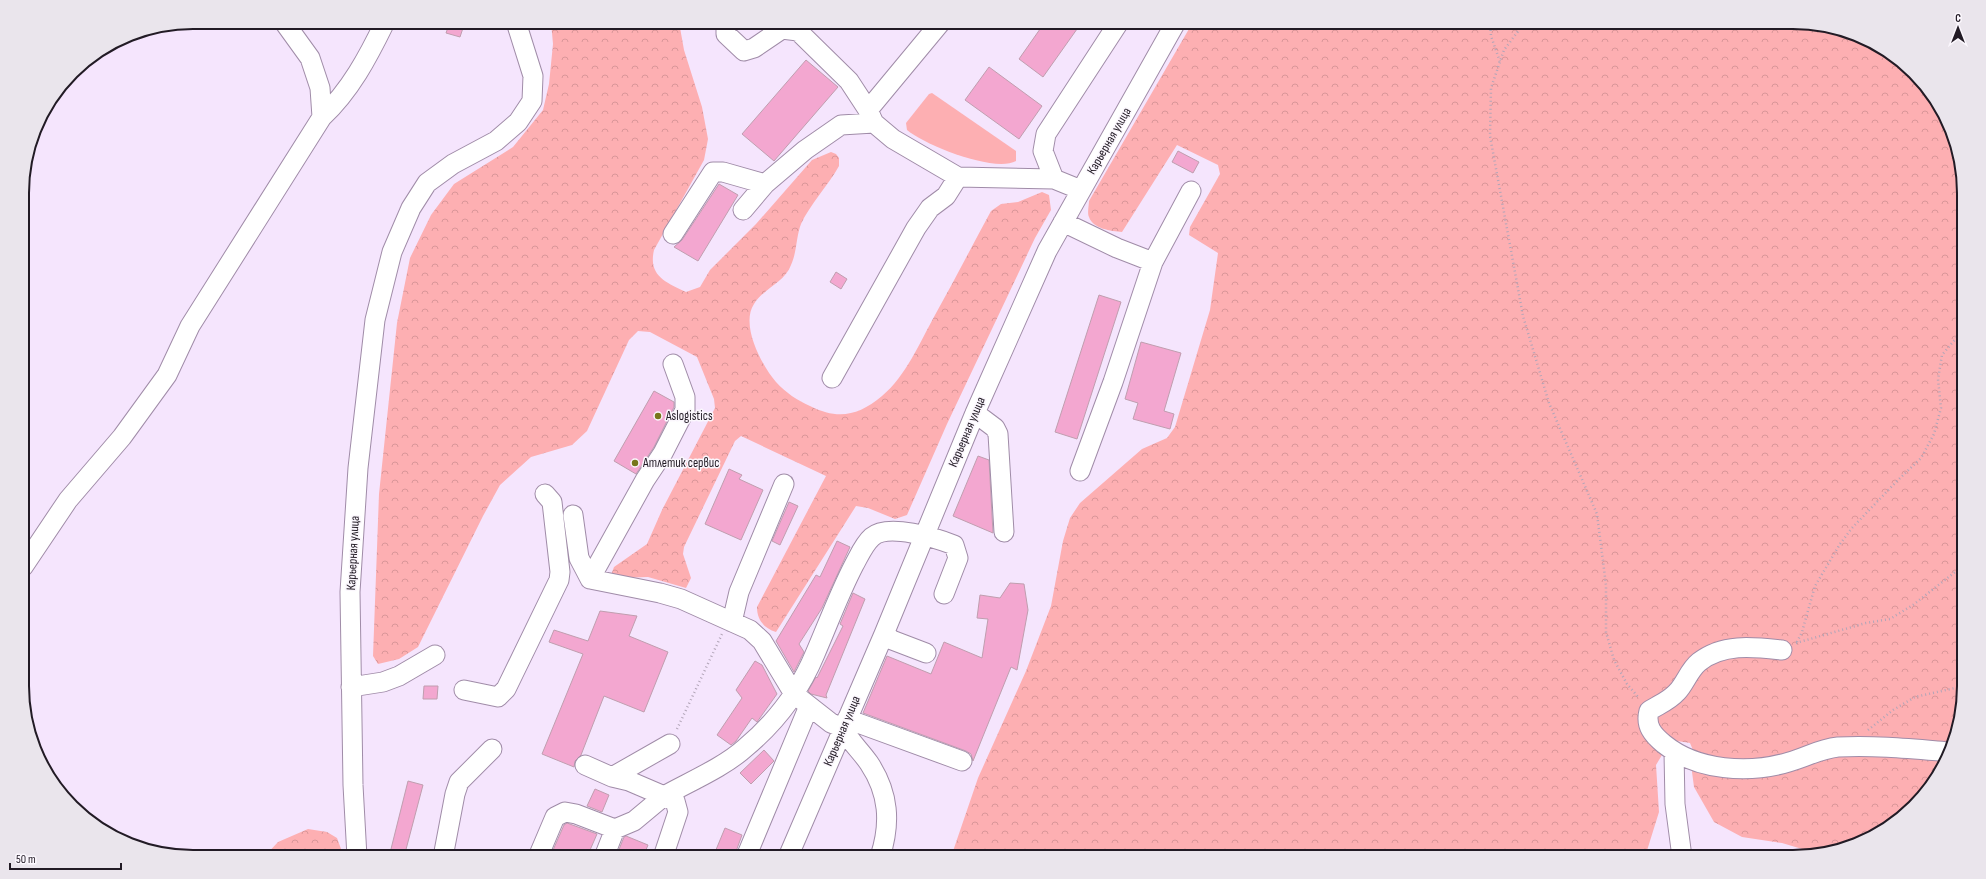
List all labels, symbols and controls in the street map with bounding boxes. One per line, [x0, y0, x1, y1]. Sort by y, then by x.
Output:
north arrow [1938, 8, 1978, 48]
text: С [1955, 12, 1961, 25]
street label: Карьерная улица [1083, 105, 1135, 177]
street label: Карьерная улица [945, 394, 989, 470]
place label: Aslogistics [665, 408, 713, 424]
marker: Aslogistics [653, 411, 663, 421]
place label: Атлетик сервис [642, 455, 719, 471]
marker: Атлетик сервис [630, 458, 640, 468]
street label: Карьерная улица [343, 515, 363, 591]
street label: Карьерная улица [820, 693, 864, 769]
scale bar [10, 845, 121, 871]
text: 50 m [16, 852, 36, 867]

